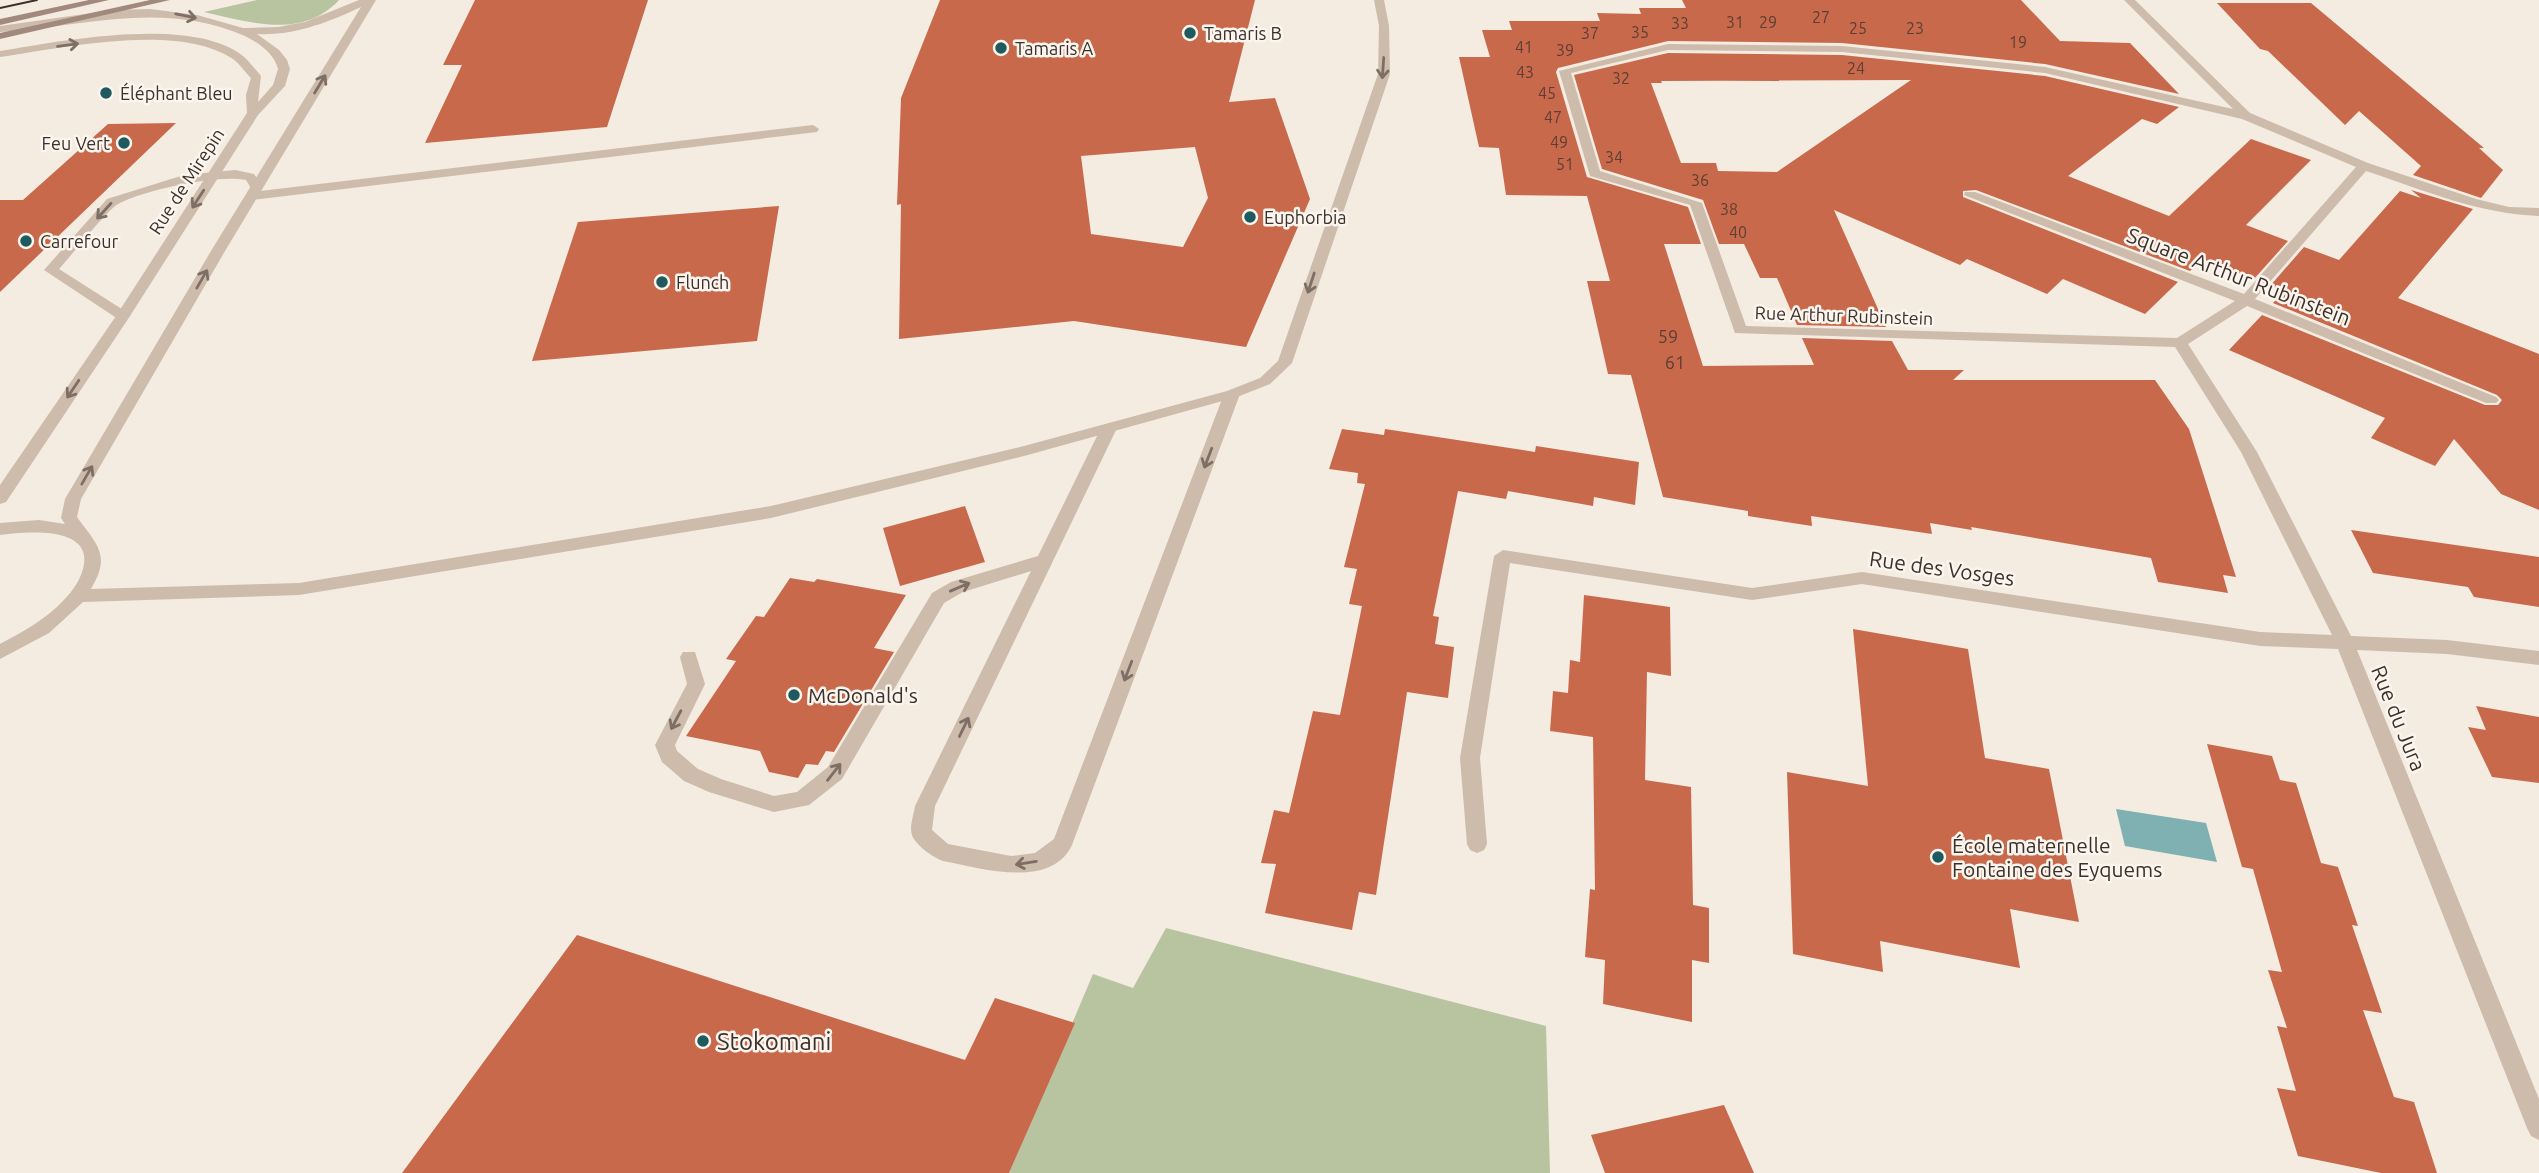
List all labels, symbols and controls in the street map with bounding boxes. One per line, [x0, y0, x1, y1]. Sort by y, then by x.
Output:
house number: 27 [1812, 8, 1830, 26]
one-way arrow [174, 10, 197, 24]
house number: 31 [1726, 13, 1744, 31]
house number: 29 [1759, 13, 1777, 31]
house number: 33 [1671, 14, 1689, 32]
house number: 25 [1849, 19, 1867, 37]
house number: 23 [1906, 19, 1924, 37]
place label: Tamaris B [1204, 23, 1282, 43]
house number: 35 [1631, 23, 1649, 41]
house number: 37 [1581, 24, 1599, 42]
marker: Tamaris B [1182, 25, 1198, 41]
house number: 19 [2009, 33, 2027, 51]
one-way arrow [56, 38, 78, 51]
place label: Tamaris A [1015, 38, 1093, 58]
house number: 41 [1515, 38, 1533, 56]
marker: Tamaris A [993, 40, 1009, 56]
house number: 39 [1556, 41, 1574, 59]
one-way arrow [1376, 56, 1389, 78]
house number: 24 [1847, 59, 1865, 77]
house number: 43 [1516, 63, 1534, 81]
house number: 32 [1612, 69, 1630, 87]
one-way arrow [313, 74, 327, 94]
place label: Éléphant Bleu [120, 82, 233, 103]
house number: 45 [1538, 84, 1556, 102]
marker: Éléphant Bleu [98, 85, 114, 101]
house number: 47 [1544, 108, 1562, 126]
street label: Rue de Mirepin [144, 124, 228, 238]
place label: Feu Vert [42, 133, 110, 153]
house number: 49 [1550, 133, 1568, 151]
marker: Feu Vert [116, 135, 132, 151]
house number: 34 [1605, 148, 1623, 166]
house number: 51 [1556, 155, 1574, 173]
house number: 36 [1691, 171, 1709, 189]
one-way arrow [190, 189, 204, 209]
house number: 38 [1720, 200, 1738, 218]
one-way arrow [96, 202, 112, 220]
place label: Euphorbia [1264, 207, 1347, 227]
marker: Euphorbia [1242, 209, 1258, 225]
street label: Square Arthur Rubinstein [2124, 222, 2354, 330]
house number: 40 [1729, 223, 1747, 241]
place label: Carrefour [40, 231, 119, 251]
marker: Carrefour [18, 233, 34, 249]
one-way arrow [195, 269, 209, 289]
one-way arrow [1304, 271, 1316, 293]
place label: Flunch [676, 272, 729, 292]
marker: Flunch [654, 274, 670, 290]
street label: Rue Arthur Rubinstein [1754, 302, 1934, 328]
house number: 59 [1658, 326, 1678, 346]
house number: 61 [1665, 352, 1685, 372]
one-way arrow [66, 379, 80, 399]
one-way arrow [1201, 447, 1214, 469]
one-way arrow [81, 465, 95, 485]
street label: Rue des Vosges [1868, 546, 2016, 590]
one-way arrow [949, 580, 970, 593]
one-way arrow [1120, 659, 1133, 681]
street label: Rue du Jura [2367, 662, 2431, 774]
place label: McDonald's [808, 683, 918, 707]
marker: McDonald's [786, 687, 802, 703]
one-way arrow [669, 709, 683, 730]
one-way arrow [957, 717, 971, 738]
one-way arrow [826, 764, 841, 782]
place label: École maternelle Fontaine des Eyquems [1952, 833, 2162, 881]
marker: École maternelle Fontaine des Eyquems [1930, 849, 1946, 865]
one-way arrow [1015, 857, 1038, 870]
place label: Stokomani [717, 1028, 831, 1055]
marker: Stokomani [695, 1033, 711, 1049]

